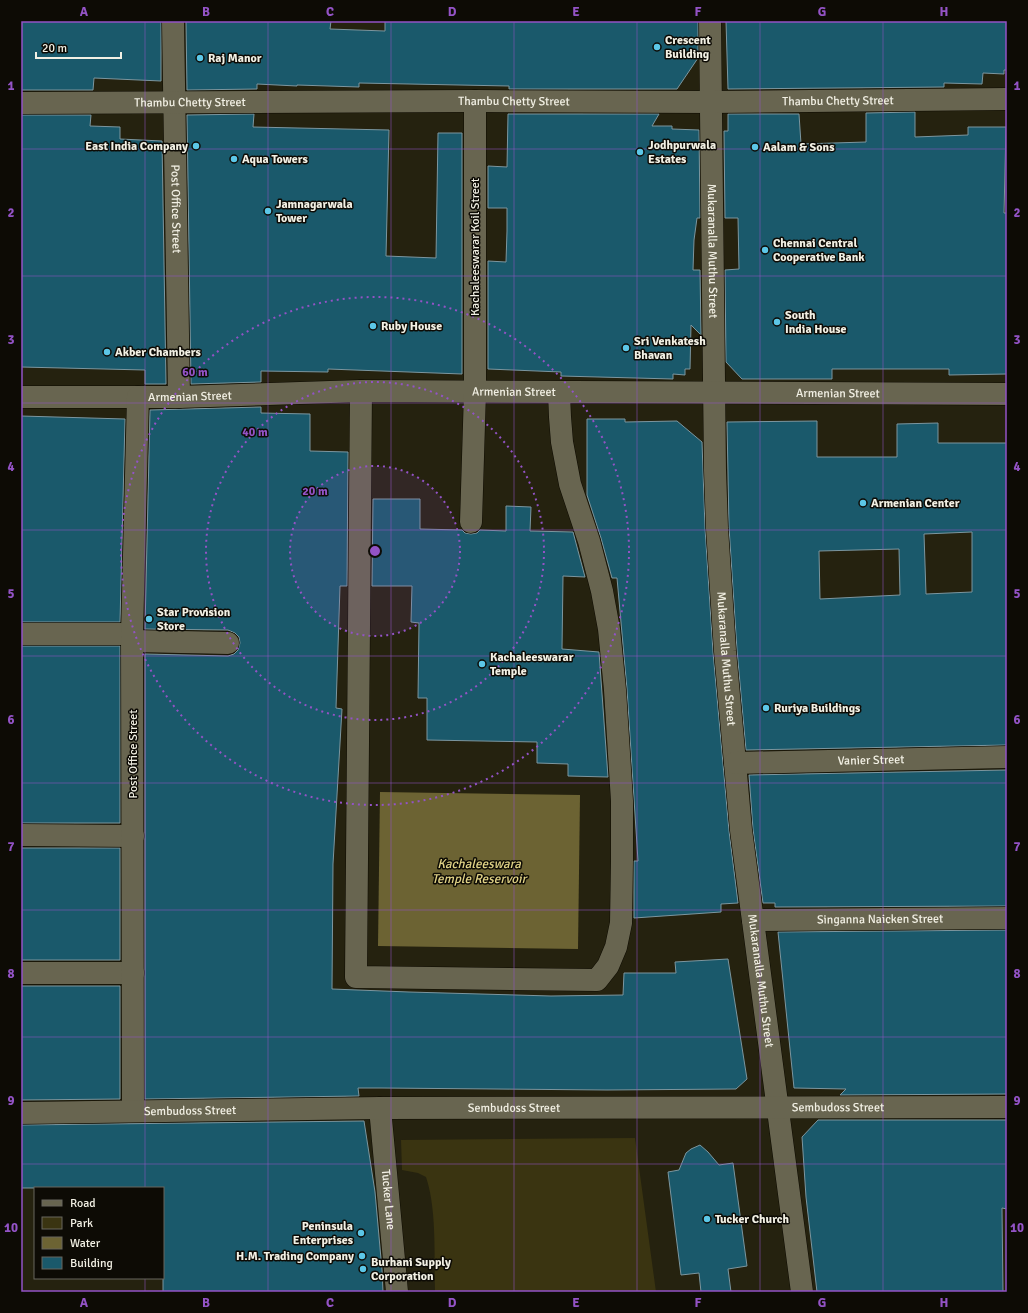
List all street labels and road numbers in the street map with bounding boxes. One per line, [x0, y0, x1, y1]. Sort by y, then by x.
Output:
street label: Thambu Chetty Street [782, 93, 894, 109]
street label: Thambu Chetty Street [458, 94, 570, 109]
street label: Thambu Chetty Street [134, 95, 246, 111]
street label: Post Office Street [167, 164, 184, 254]
street label: Kachaleeswarar Koil Street [468, 178, 483, 316]
street label: Mukaranalla Muthu Street [704, 184, 720, 318]
street label: Armenian Street [472, 385, 556, 400]
street label: Armenian Street [796, 386, 880, 401]
street label: Armenian Street [148, 388, 232, 405]
street label: Mukaranalla Muthu Street [713, 591, 739, 726]
street label: Post Office Street [126, 710, 141, 798]
street label: Vanier Street [837, 752, 904, 769]
street label: Singanna Naicken Street [817, 912, 943, 927]
street label: Mukaranalla Muthu Street [744, 913, 777, 1048]
street label: Sembudoss Street [792, 1100, 884, 1115]
street label: Sembudoss Street [468, 1101, 560, 1116]
street label: Sembudoss Street [144, 1103, 236, 1119]
street label: Tucker Lane [378, 1169, 398, 1231]

